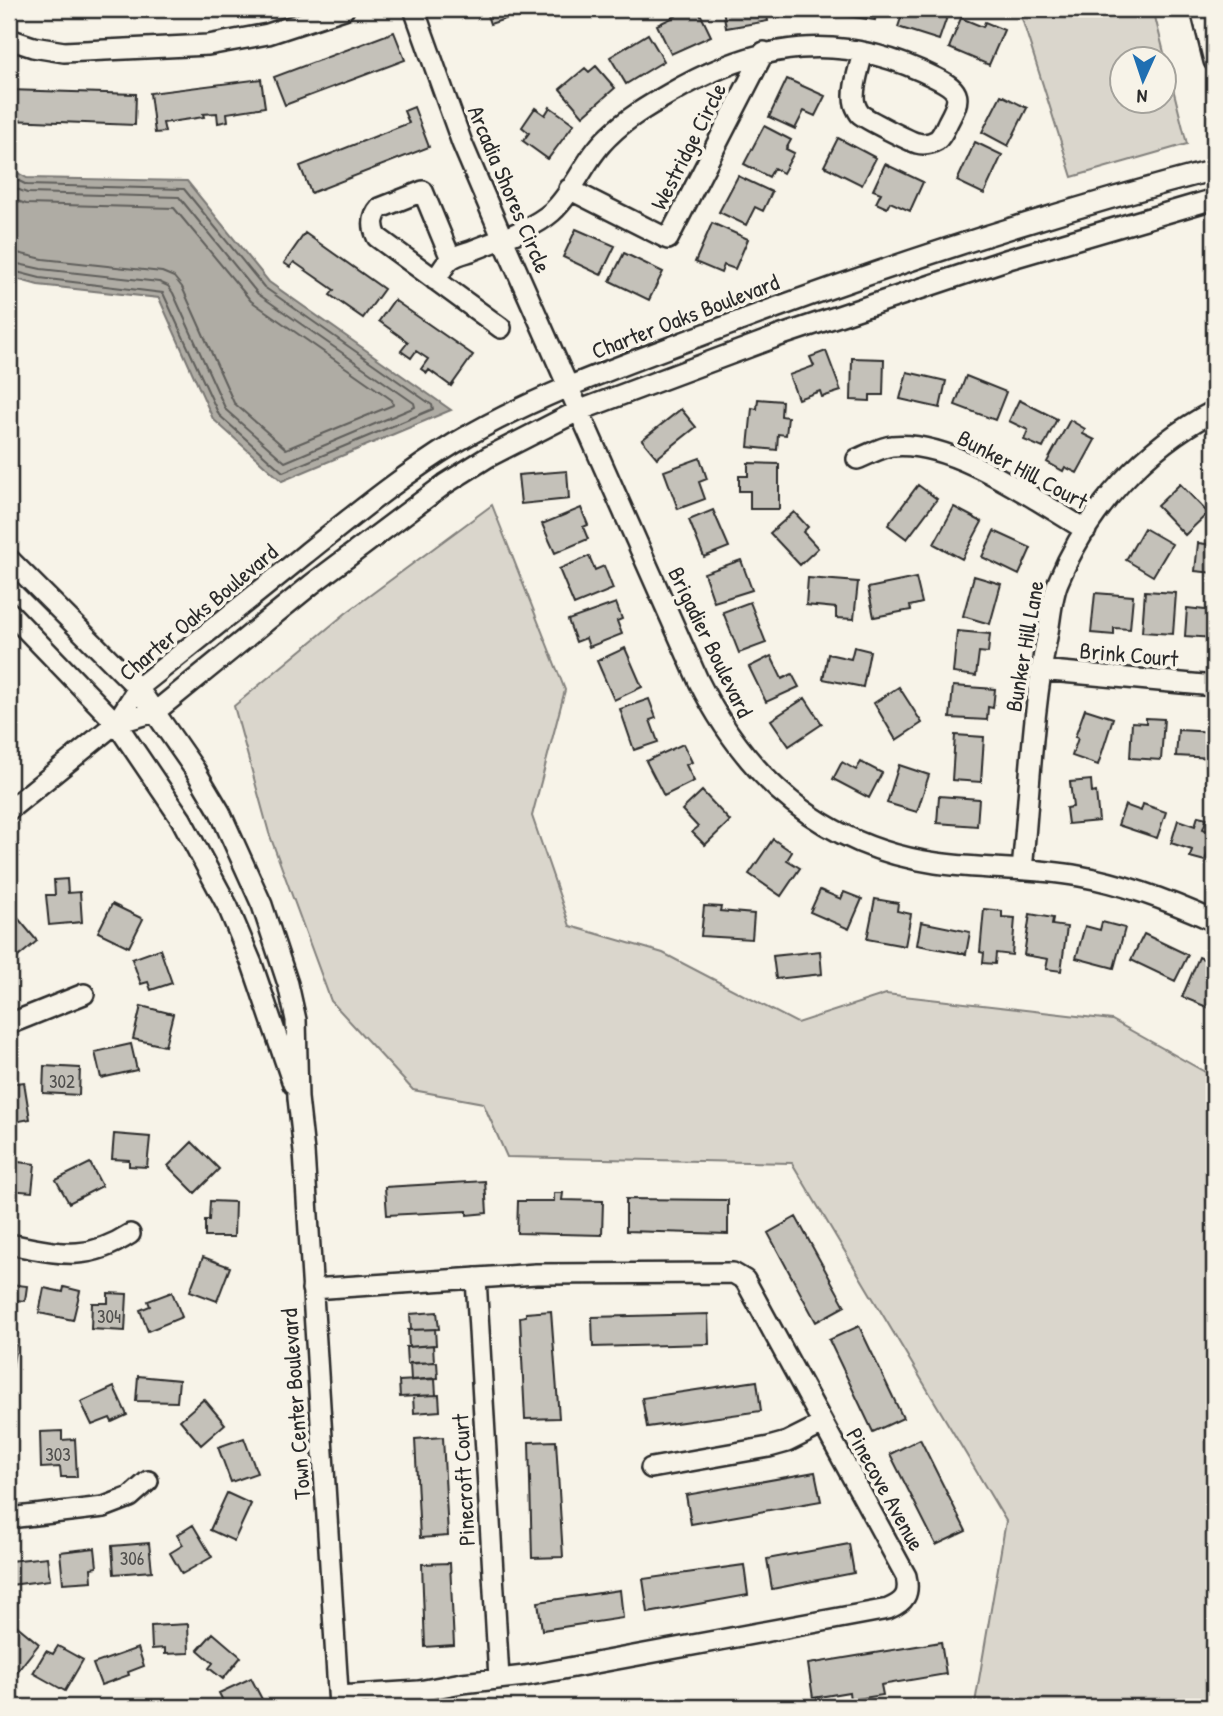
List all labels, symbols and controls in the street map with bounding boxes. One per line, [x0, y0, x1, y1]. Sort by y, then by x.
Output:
north arrow [1108, 46, 1178, 116]
street label: Westridge Circle [643, 77, 733, 215]
text: N [1136, 84, 1148, 110]
street label: Arcadia Shores Circle [461, 101, 559, 277]
street label: Charter Oaks Boulevard [587, 266, 783, 366]
street label: Bunker Hill Court [953, 422, 1094, 517]
street label: Charter Oaks Boulevard [112, 536, 284, 688]
street label: Brigadier Boulevard [661, 562, 761, 722]
street label: Bunker Hill Lane [997, 578, 1051, 714]
street label: Brink Court [1078, 634, 1181, 674]
house number: 302 [49, 1068, 75, 1094]
house number: 304 [97, 1303, 121, 1329]
street label: Town Center Boulevard [273, 1308, 317, 1500]
street label: Pinecroft Court [444, 1412, 482, 1547]
street label: Pinecove Avenue [839, 1422, 933, 1556]
house number: 303 [45, 1441, 71, 1467]
house number: 306 [120, 1545, 144, 1571]

